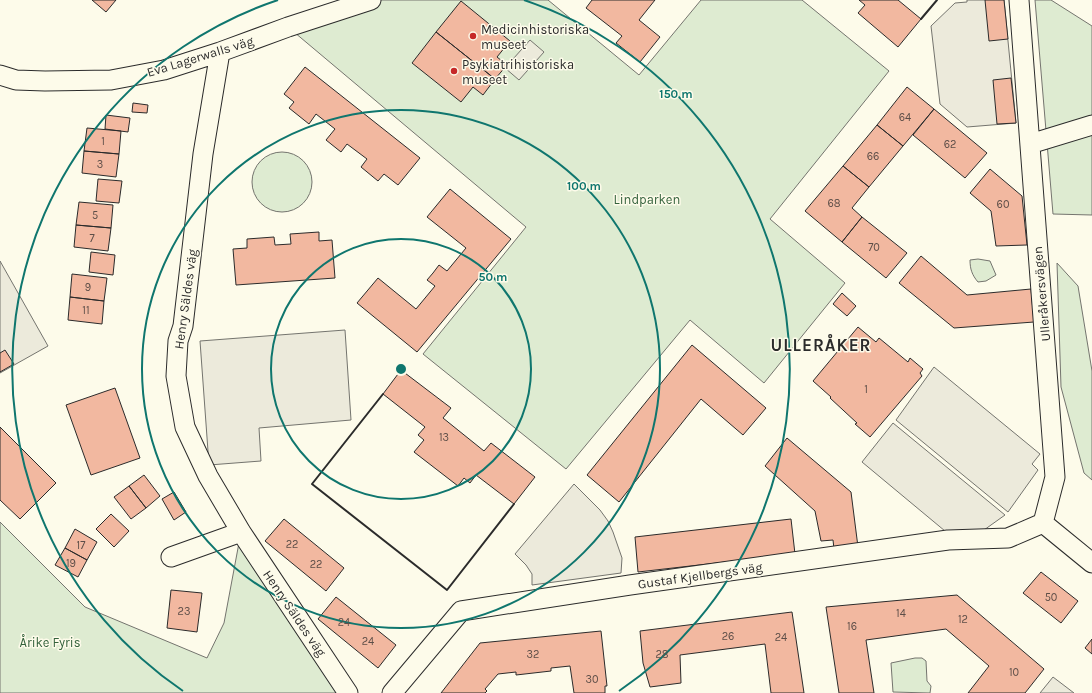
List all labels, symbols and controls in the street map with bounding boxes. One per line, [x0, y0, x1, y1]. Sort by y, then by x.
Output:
place label: Medicinhistoriska museet [481, 22, 589, 52]
marker: Medicinhistoriska museet [468, 31, 478, 41]
street label: Eva Lagerwalls väg [145, 33, 256, 80]
place label: Psykiatrihistoriska museet [462, 57, 574, 87]
marker: Psykiatrihistoriska museet [449, 66, 459, 76]
text: 150 m [659, 87, 693, 101]
house number: 64 [899, 111, 911, 124]
house number: 1 [101, 135, 105, 148]
house number: 62 [944, 138, 956, 151]
house number: 66 [867, 150, 879, 163]
house number: 3 [97, 158, 103, 171]
text: 100 m [567, 179, 601, 193]
park label: Lindparken [614, 192, 680, 207]
house number: 68 [827, 197, 841, 210]
house number: 60 [997, 198, 1009, 211]
house number: 5 [92, 209, 98, 222]
house number: 7 [89, 232, 95, 245]
house number: 70 [868, 241, 880, 254]
street label: Ulleråkersvägen [1030, 246, 1053, 342]
street label: Henry Säldes väg [171, 247, 200, 350]
text: 50 m [479, 270, 508, 284]
house number: 9 [85, 281, 91, 294]
house number: 11 [82, 304, 90, 317]
district label: ULLERÅKER [770, 333, 872, 355]
centre of rings [394, 362, 408, 376]
house number: 1 [864, 383, 868, 396]
house number: 13 [439, 431, 449, 444]
house number: 22 [286, 538, 298, 551]
house number: 17 [77, 539, 85, 552]
house number: 19 [66, 557, 76, 570]
house number: 22 [310, 558, 322, 571]
street label: Gustaf Kjellbergs väg [637, 559, 764, 592]
street label: Henry Säldes väg [260, 567, 329, 660]
house number: 50 [1045, 591, 1057, 604]
house number: 23 [178, 605, 190, 618]
house number: 14 [896, 607, 906, 620]
house number: 12 [958, 613, 968, 626]
house number: 24 [338, 616, 350, 629]
house number: 16 [847, 620, 857, 633]
house number: 26 [722, 630, 734, 643]
house number: 24 [775, 631, 787, 644]
park label: Årike Fyris [19, 634, 81, 650]
house number: 24 [362, 635, 374, 648]
house number: 32 [527, 648, 539, 661]
house number: 28 [655, 648, 669, 661]
house number: 10 [1009, 666, 1019, 679]
house number: 30 [585, 673, 599, 686]

